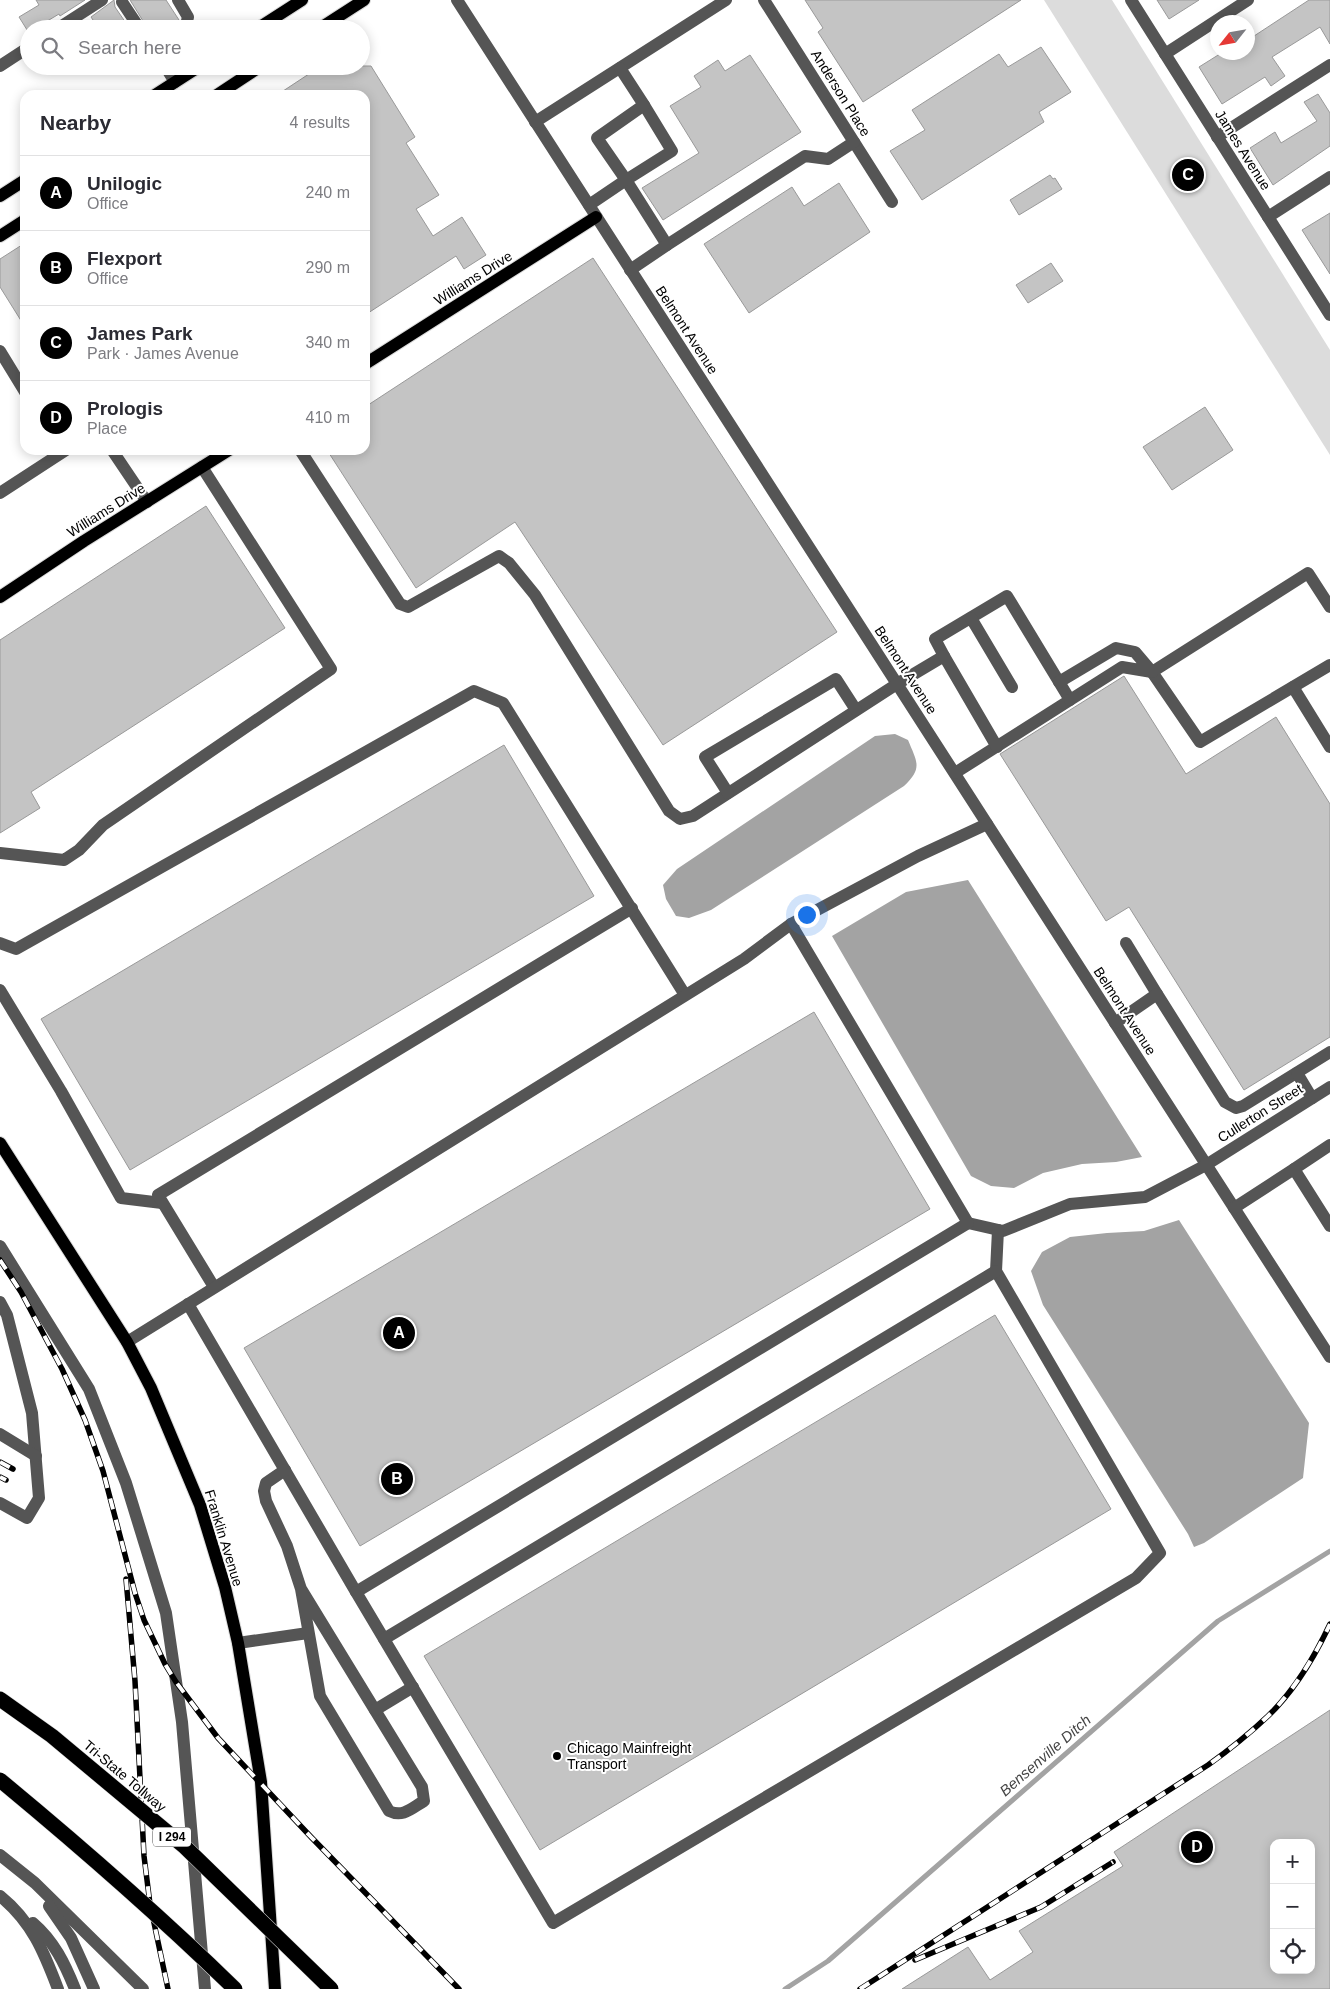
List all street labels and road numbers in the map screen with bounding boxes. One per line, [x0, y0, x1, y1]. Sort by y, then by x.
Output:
street label: Anderson Place [808, 47, 874, 139]
street label: James Avenue [1212, 107, 1274, 193]
street label: Williams Drive [431, 248, 515, 308]
street label: Belmont Avenue [653, 283, 722, 377]
street label: Williams Drive [64, 480, 148, 540]
street label: Belmont Avenue [872, 623, 941, 717]
street label: Belmont Avenue [1091, 964, 1160, 1058]
street label: Cullerton Street [1215, 1080, 1306, 1146]
street label: Franklin Avenue [202, 1488, 246, 1588]
street label: Tri-State Tollway [81, 1737, 169, 1815]
road number: I 294 [153, 1828, 191, 1846]

